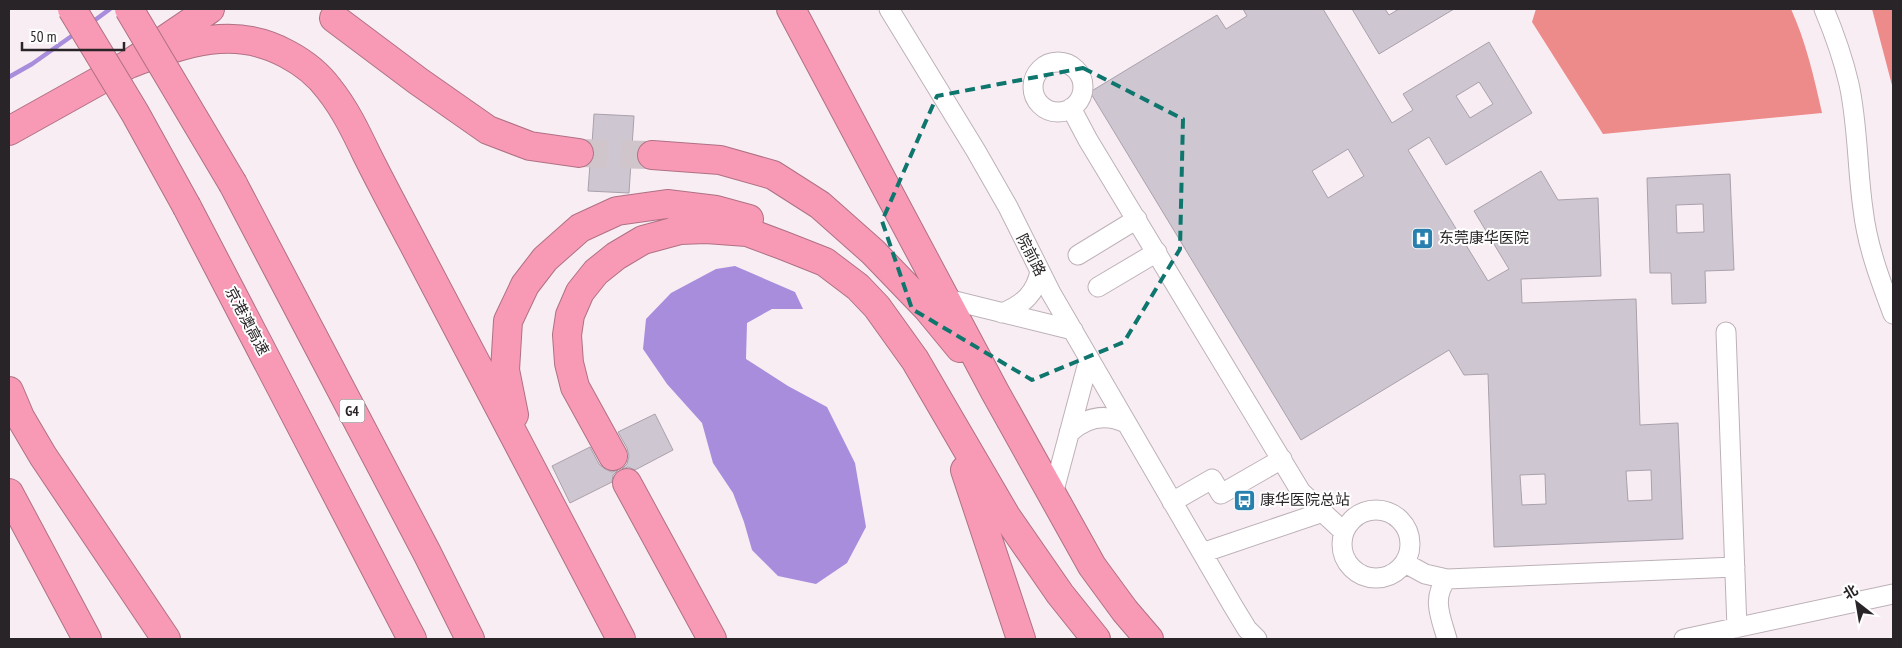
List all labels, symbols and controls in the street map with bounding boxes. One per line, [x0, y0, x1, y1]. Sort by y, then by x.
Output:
scale bar [22, 20, 125, 52]
text: 50 m [30, 27, 56, 46]
hospital icon: 东莞康华医院 [1411, 226, 1435, 250]
place label: 东莞康华医院 [1439, 228, 1529, 247]
street label: 院前路 [1013, 230, 1050, 279]
street label: 京港澳高速 [221, 283, 273, 358]
road number: G4 [340, 400, 364, 422]
bus stop icon: 康华医院总站 [1232, 488, 1256, 512]
place label: 康华医院总站 [1260, 490, 1350, 509]
north arrow [1832, 578, 1882, 628]
text: 北 [1840, 581, 1861, 603]

